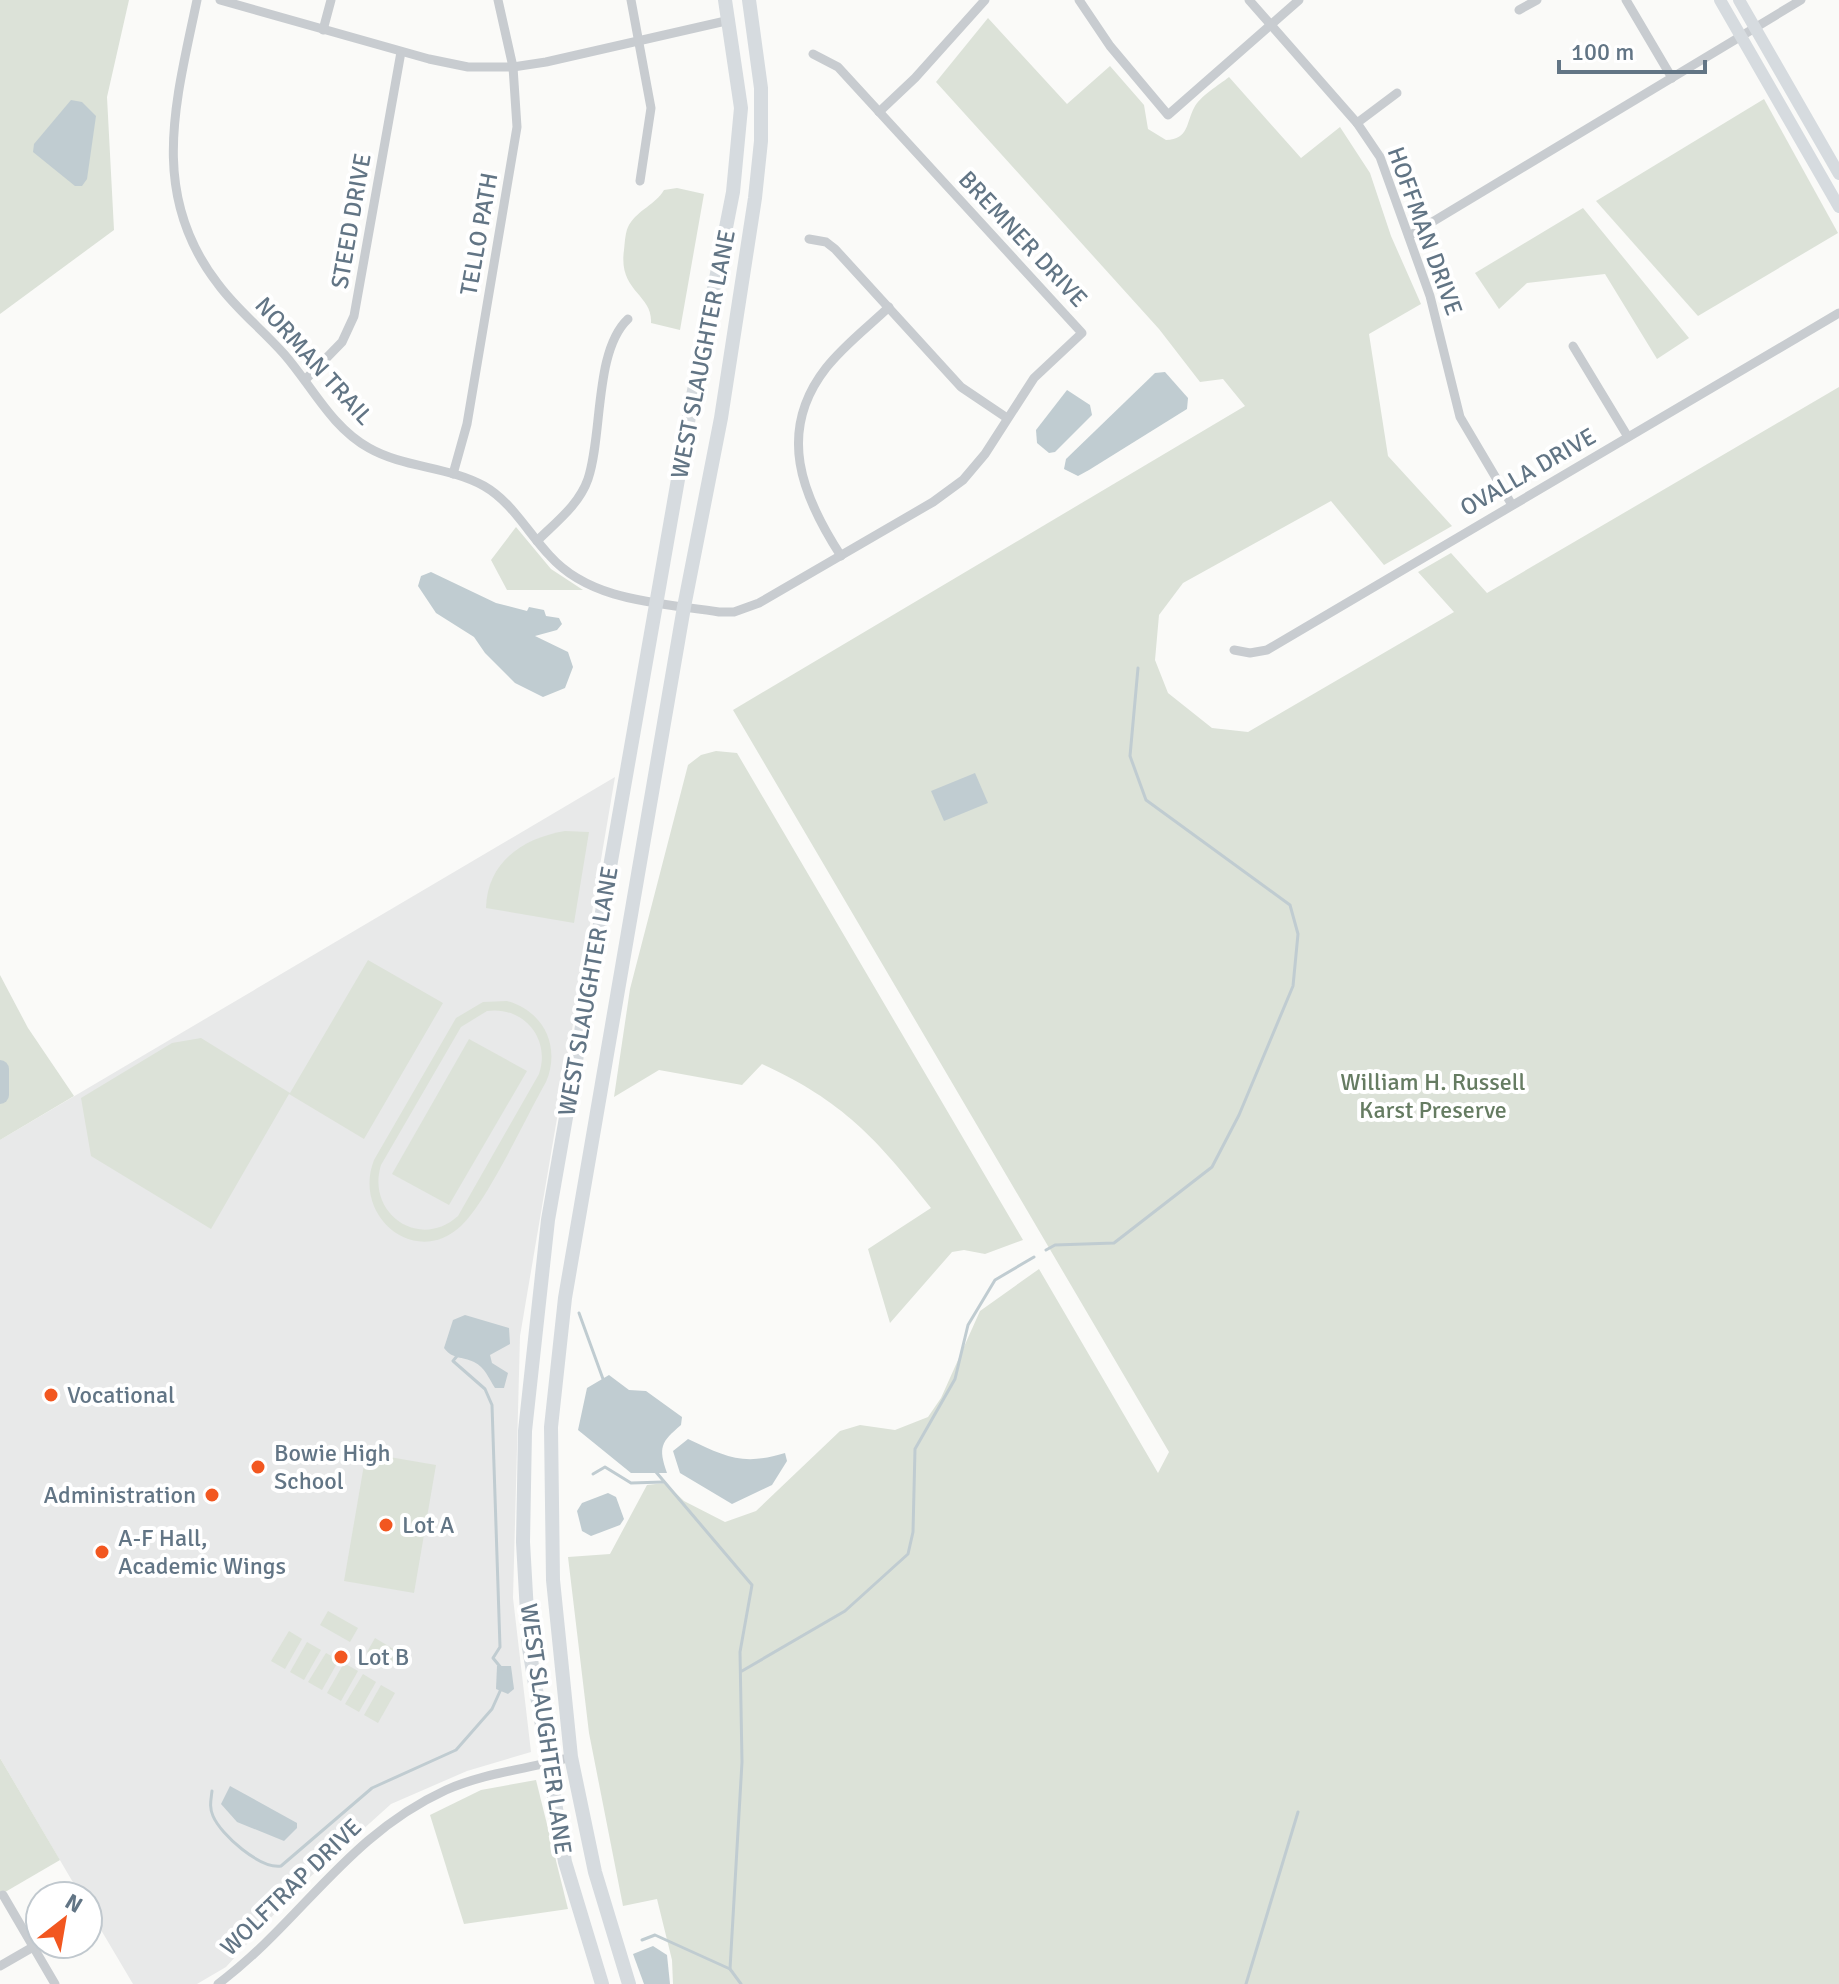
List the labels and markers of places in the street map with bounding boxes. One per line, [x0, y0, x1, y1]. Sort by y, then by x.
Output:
place label: Vocational [67, 1380, 175, 1410]
marker: Vocational [42, 1386, 60, 1404]
place label: Bowie High School [274, 1438, 391, 1496]
marker: Bowie High School [249, 1458, 267, 1476]
place label: Administration [43, 1480, 196, 1510]
marker: Administration [203, 1486, 221, 1504]
place label: Lot A [402, 1510, 455, 1540]
marker: Lot A [377, 1516, 395, 1534]
place label: A-F Hall, Academic Wings [118, 1523, 286, 1581]
marker: A-F Hall, Academic Wings [93, 1543, 111, 1561]
place label: Lot B [357, 1642, 409, 1672]
marker: Lot B [332, 1648, 350, 1666]

